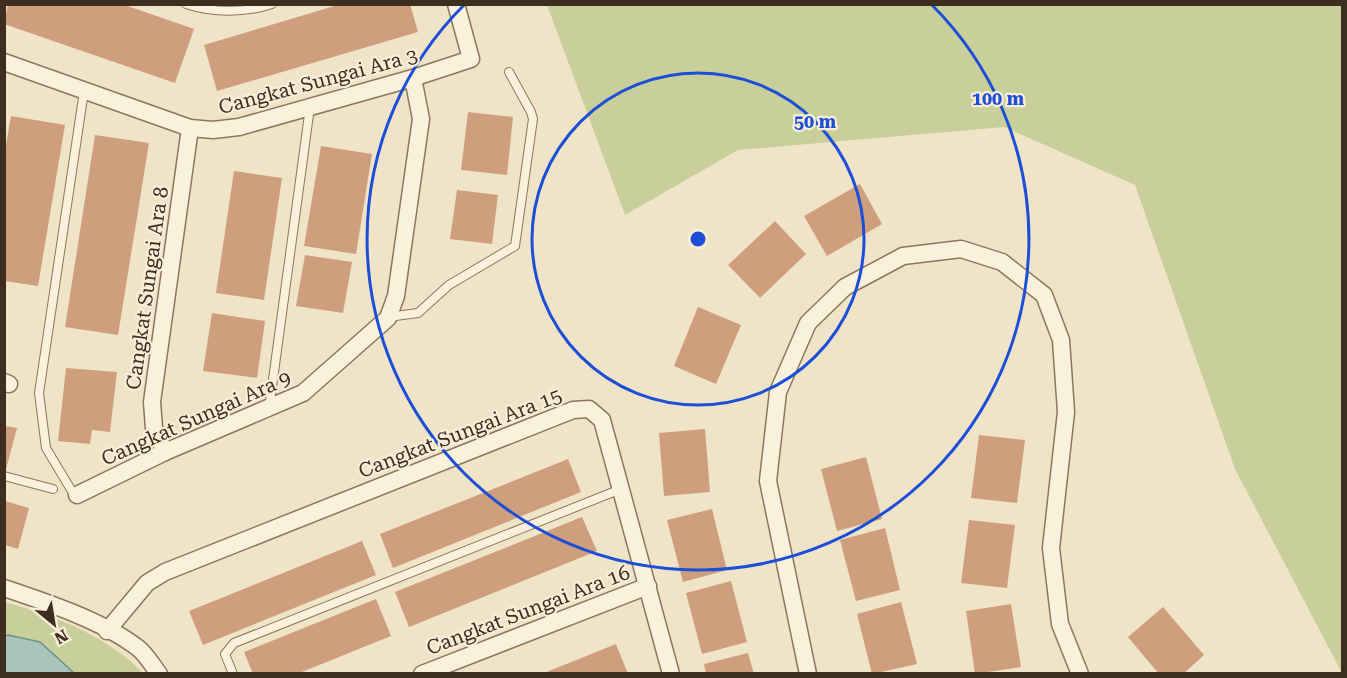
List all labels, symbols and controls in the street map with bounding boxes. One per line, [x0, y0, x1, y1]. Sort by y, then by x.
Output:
street label: Cangkat Sungai Ara 3 [216, 43, 420, 119]
text: 100 m [972, 88, 1025, 109]
text: 50 m [794, 111, 837, 132]
street label: Cangkat Sungai Ara 8 [121, 185, 173, 391]
centre of rings [688, 229, 708, 249]
street label: Cangkat Sungai Ara 9 [98, 365, 294, 471]
street label: Cangkat Sungai Ara 15 [355, 383, 565, 483]
street label: Cangkat Sungai Ara 16 [423, 560, 633, 660]
north arrow [24, 594, 84, 654]
text: N [51, 625, 71, 648]

